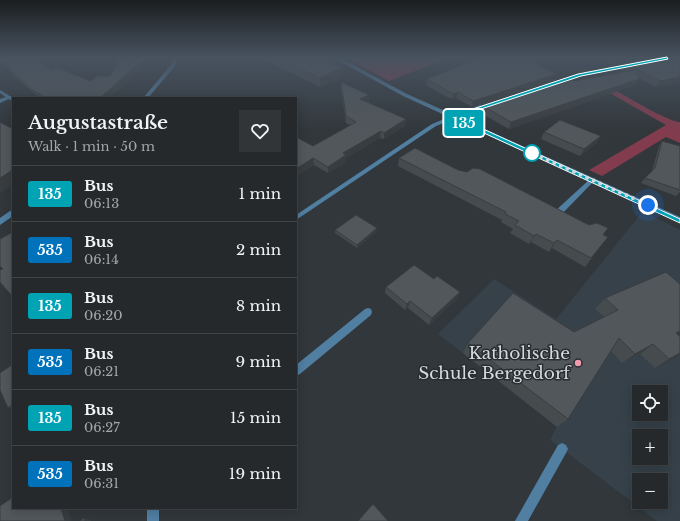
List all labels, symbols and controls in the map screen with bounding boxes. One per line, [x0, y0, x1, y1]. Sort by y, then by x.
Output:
button: heart [239, 110, 281, 152]
line badge: 135 [441, 110, 487, 136]
text: Augustastraße [28, 111, 168, 134]
text: 135 [452, 114, 476, 132]
text: Walk · 1 min · 50 m [28, 138, 155, 155]
unlabelled marker [523, 144, 541, 162]
text: Bus [84, 176, 114, 195]
text: 1 min [238, 184, 281, 203]
text: 135 [38, 185, 62, 203]
text: 06:13 [84, 195, 119, 212]
your location [638, 195, 658, 215]
text: Bus [84, 232, 114, 251]
text: 2 min [236, 240, 281, 259]
text: 535 [37, 241, 63, 259]
text: 06:14 [84, 251, 119, 268]
text: Bus [84, 288, 114, 307]
text: 8 min [236, 296, 281, 315]
text: 135 [38, 297, 62, 315]
text: 06:20 [84, 307, 123, 324]
place label: Katholische Schule Bergedorf [418, 343, 572, 384]
text: Bus [84, 344, 114, 363]
text: 9 min [236, 352, 281, 371]
text: 535 [37, 353, 63, 371]
marker: Katholische Schule Bergedorf [573, 358, 583, 368]
text: 06:21 [84, 363, 119, 380]
map controls [632, 385, 668, 509]
button: locate [632, 385, 668, 421]
text: Bus [84, 400, 114, 419]
text: 15 min [230, 408, 281, 427]
text: 135 [38, 409, 62, 427]
text: 06:27 [84, 419, 120, 436]
button: + [632, 429, 668, 465]
text: Bus [84, 456, 114, 475]
text: 19 min [229, 464, 281, 483]
text: 535 [37, 465, 63, 483]
button: − [632, 473, 668, 509]
text: 06:31 [84, 475, 119, 492]

